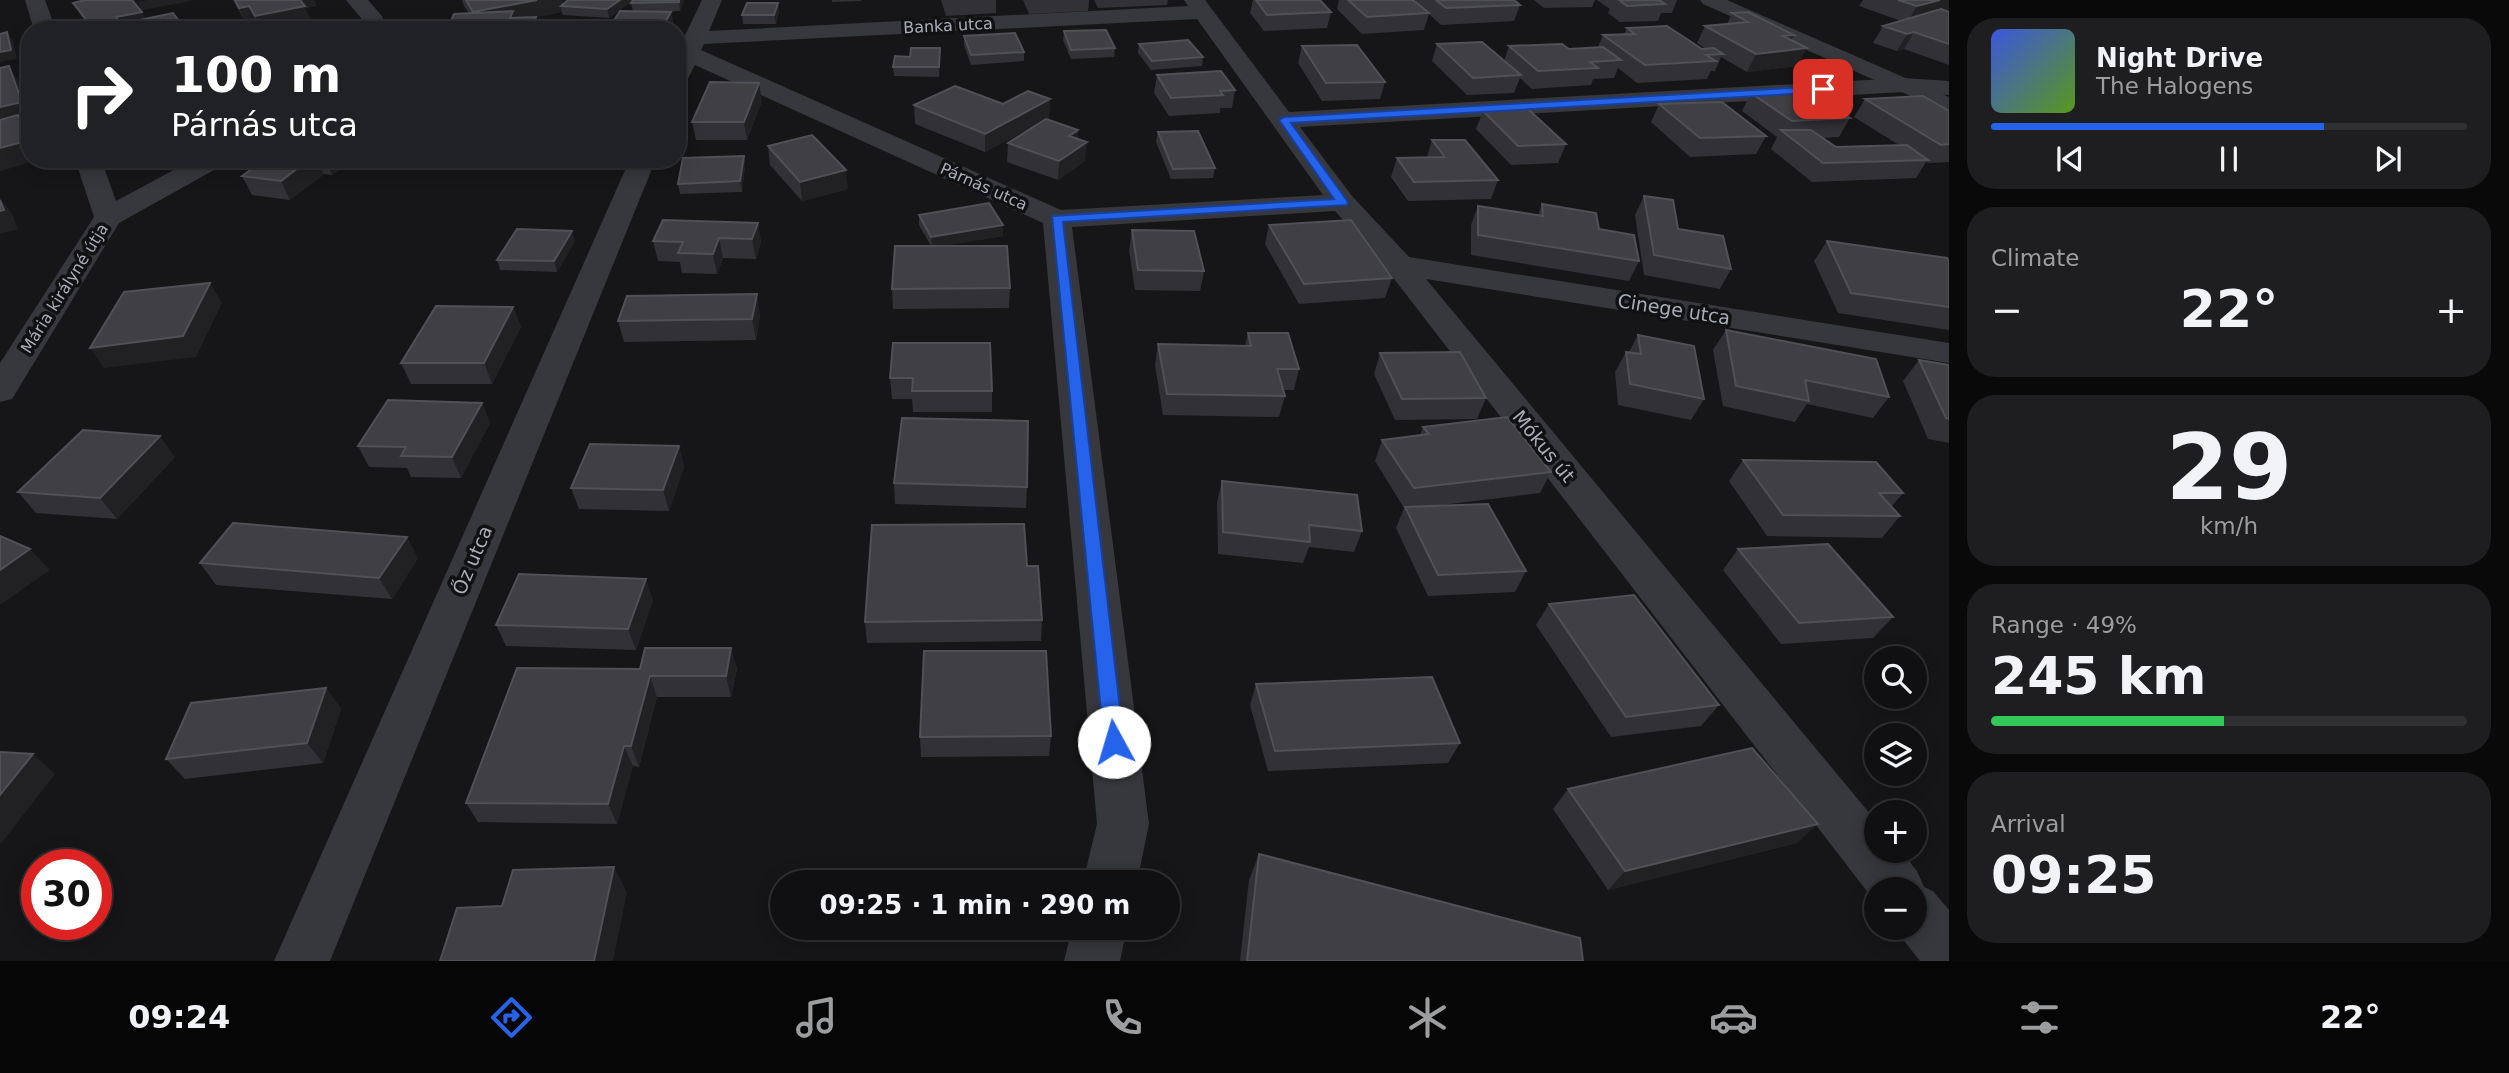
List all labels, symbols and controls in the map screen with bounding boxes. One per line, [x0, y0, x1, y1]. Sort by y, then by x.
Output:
street label: Banka utca [903, 14, 993, 37]
text: Night Drive [2096, 43, 2263, 73]
text: 100 m [171, 47, 341, 104]
icon: right [56, 49, 147, 140]
pin [1793, 59, 1853, 119]
icon: arrive [1804, 70, 1842, 108]
text: The Halogens [2096, 73, 2253, 99]
text: Párnás utca [171, 106, 358, 144]
icon: previous [2051, 140, 2089, 178]
icon: pause [2210, 140, 2248, 178]
icon: next [2369, 140, 2407, 178]
street label: Párnás utca [937, 159, 1030, 214]
street label: Mária királyné útja [17, 220, 112, 357]
text: Climate [1991, 245, 2080, 271]
text: 22° [2180, 279, 2278, 339]
text: − [1991, 288, 2023, 332]
text: + [2435, 288, 2467, 332]
street label: Cinege utca [1616, 289, 1732, 329]
street label: Mókus út [1508, 406, 1580, 486]
text: 29 [2166, 415, 2292, 520]
text: km/h [2200, 513, 2258, 539]
street label: Őz utca [447, 522, 496, 598]
text: Range · 49% [1991, 612, 2137, 638]
map controls [1864, 646, 1927, 940]
button: search [1864, 646, 1927, 709]
text: 245 km [1991, 646, 2206, 706]
position arrow [1077, 705, 1151, 779]
button: layers [1864, 723, 1927, 786]
button: + [1864, 800, 1927, 863]
text: Arrival [1991, 811, 2066, 837]
text: 09:25 [1991, 845, 2157, 905]
speed limit sign: 30 [21, 849, 112, 940]
button: − [1864, 877, 1927, 940]
text: 09:25 · 1 min · 290 m [820, 890, 1130, 920]
icon: directions [487, 993, 536, 1042]
icon: music [792, 993, 841, 1042]
icon: phone [1098, 993, 1147, 1042]
icon: climate [1403, 993, 1452, 1042]
icon: car [1709, 993, 1758, 1042]
icon: filters [2015, 993, 2064, 1042]
text: 09:24 [128, 998, 230, 1036]
text: 22° [2320, 998, 2381, 1036]

